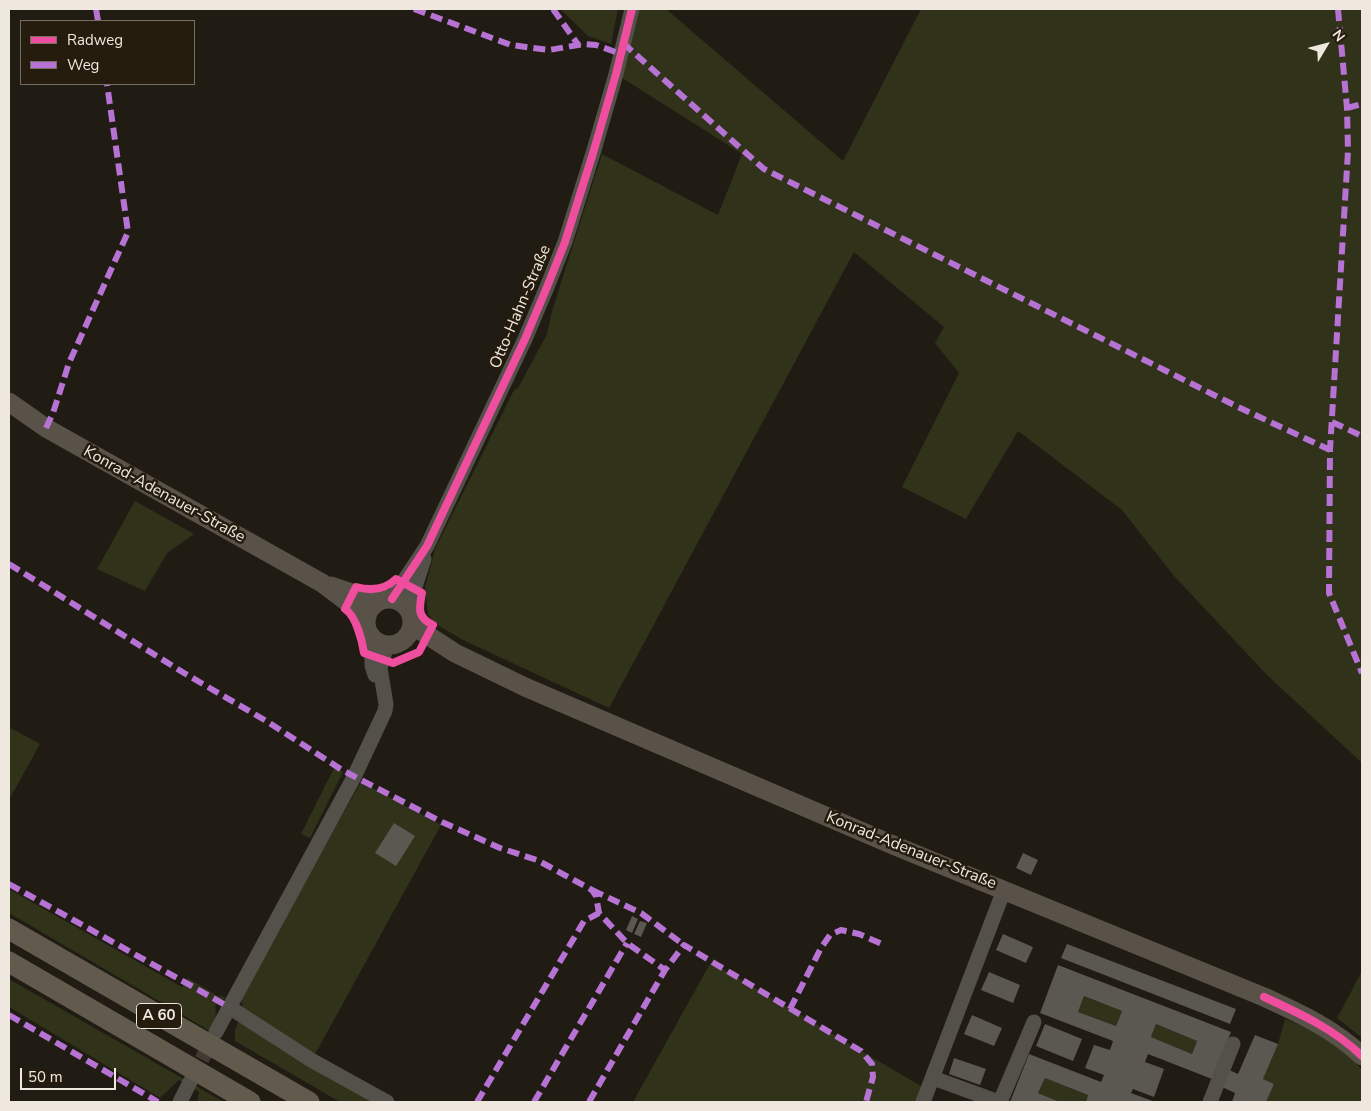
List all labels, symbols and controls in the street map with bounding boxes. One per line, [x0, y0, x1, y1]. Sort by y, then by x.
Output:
legend [20, 20, 195, 85]
north arrow [1301, 20, 1351, 70]
text: N [1328, 26, 1349, 46]
text: Radweg [67, 30, 123, 50]
text: Weg [67, 55, 99, 75]
street label: Otto-Hahn-Straße [486, 242, 556, 372]
street label: Konrad-Adenauer-Straße [80, 443, 248, 547]
street label: Konrad-Adenauer-Straße [823, 808, 999, 894]
road number: A 60 [136, 1004, 182, 1028]
scale bar [22, 1058, 119, 1090]
text: 50 m [28, 1067, 63, 1087]

